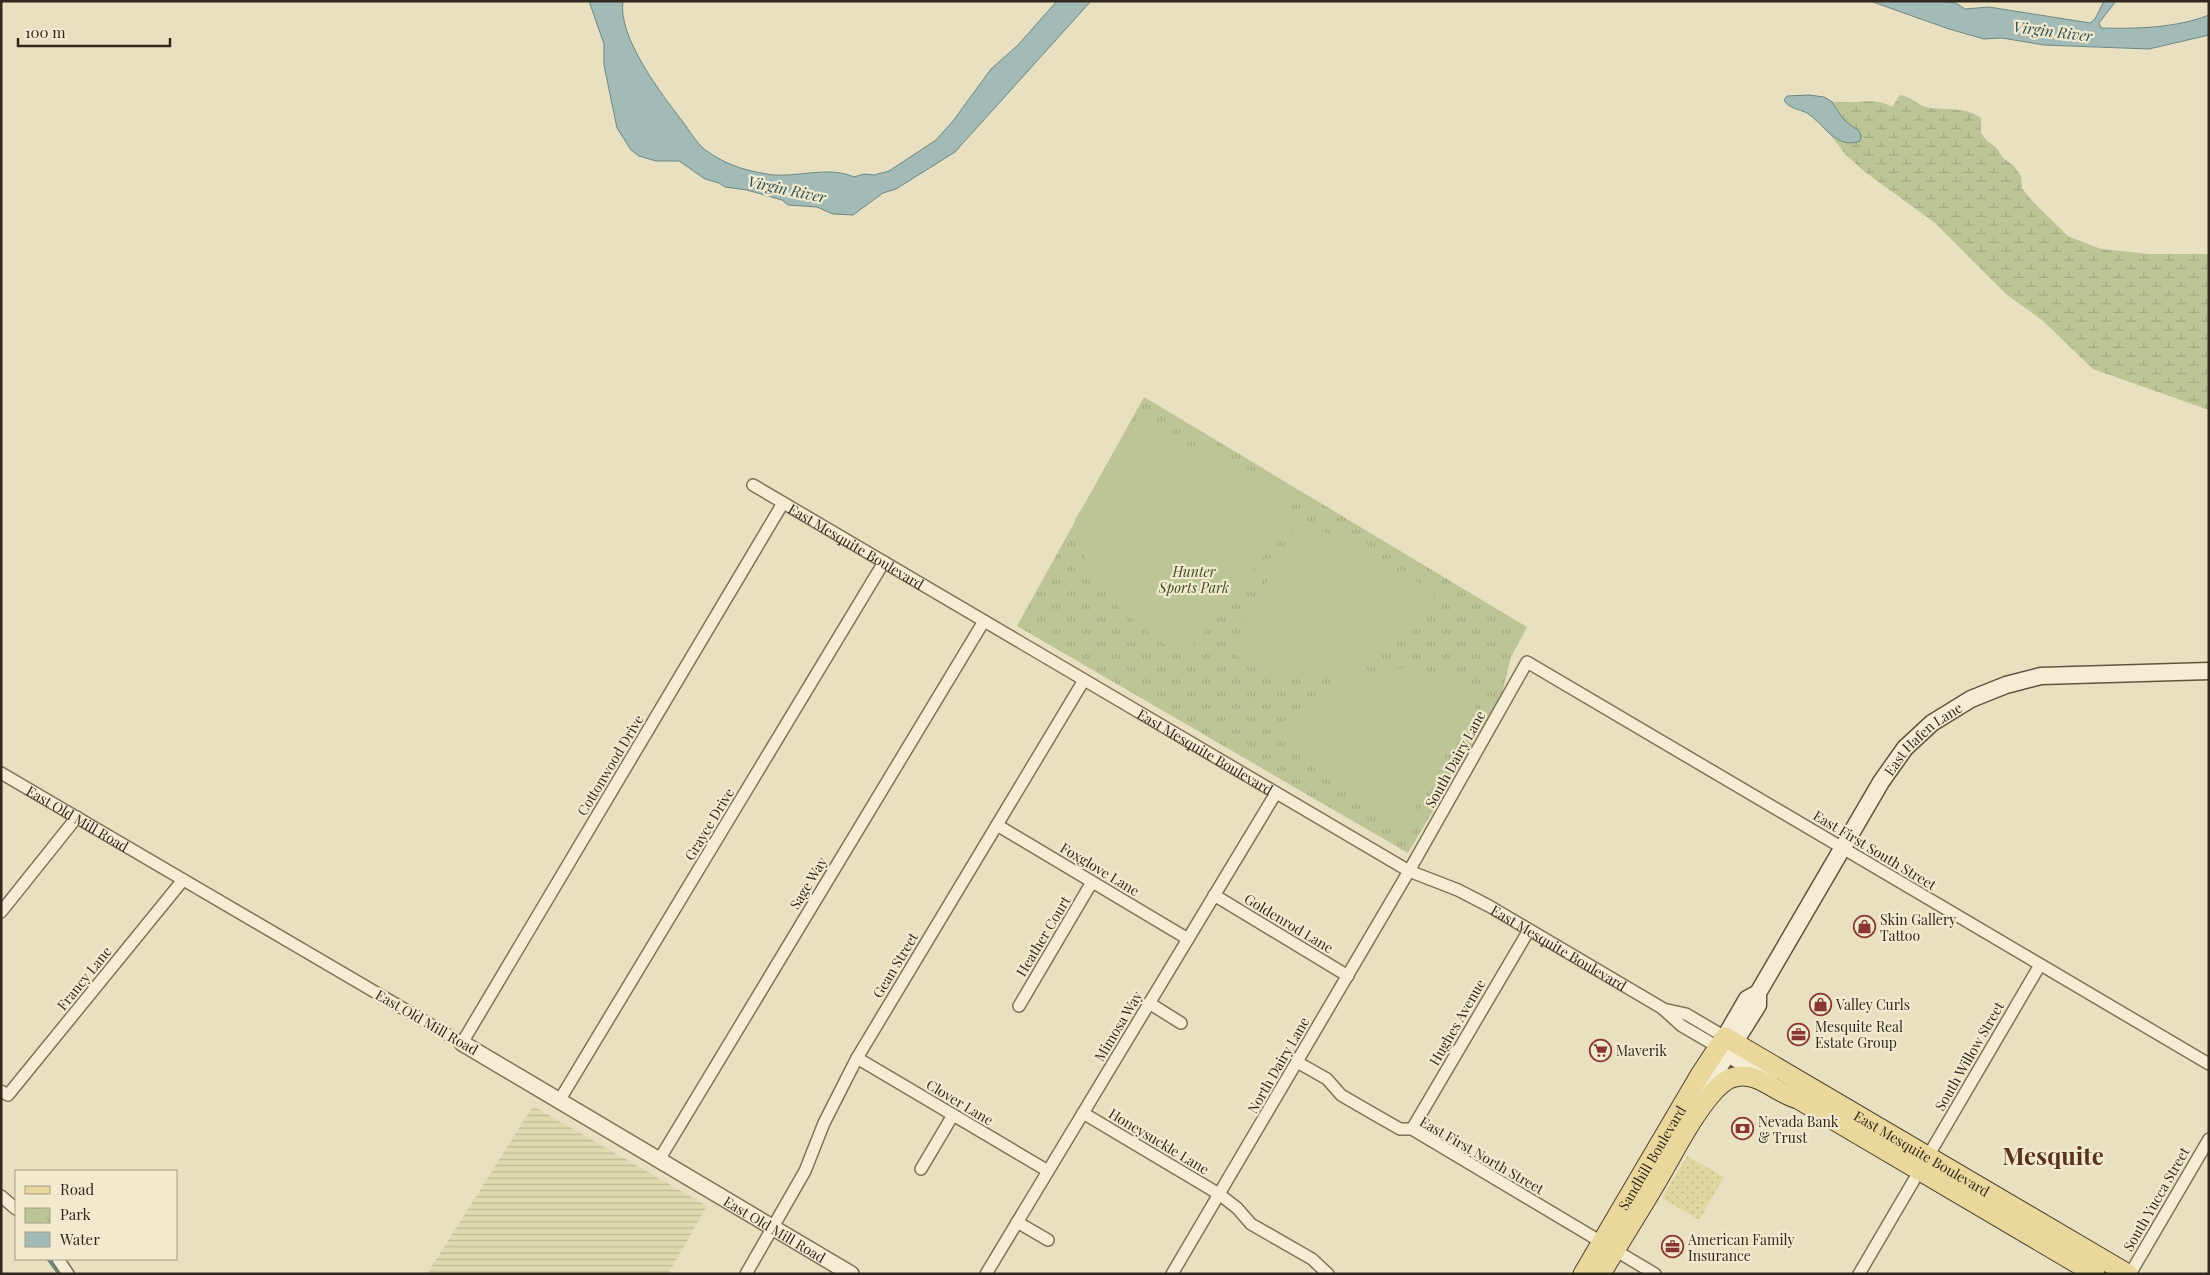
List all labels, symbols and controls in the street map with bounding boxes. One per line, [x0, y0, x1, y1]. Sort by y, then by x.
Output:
scale bar [18, 15, 170, 47]
water label: Virgin River [2012, 16, 2094, 46]
text: 100 m [25, 22, 66, 42]
water label: Virgin River [746, 171, 829, 207]
street label: East Mesquite Boulevard [785, 499, 928, 593]
park label: Hunter Sports Park [1158, 562, 1229, 597]
street label: East Hafen Lane [1879, 697, 1965, 779]
street label: East Mesquite Boulevard [1134, 704, 1277, 799]
street label: South Dairy Lane [1420, 707, 1490, 811]
street label: Cottonwood Drive [572, 711, 648, 819]
street label: East Old Mill Road [23, 781, 132, 855]
street label: Grayce Drive [680, 784, 738, 864]
street label: East First South Street [1810, 806, 1941, 895]
street label: Foxglove Lane [1057, 838, 1143, 900]
street label: Sage Way [785, 853, 831, 913]
street label: Goldenrod Lane [1241, 889, 1337, 957]
street label: Heather Court [1011, 891, 1075, 980]
street label: East Mesquite Boulevard [1488, 900, 1630, 995]
place label: Skin Gallery Tattoo [1880, 910, 1956, 945]
shop icon: Skin Gallery Tattoo [1852, 915, 1876, 939]
street label: Gean Street [868, 928, 923, 1001]
street label: Francy Lane [52, 942, 116, 1014]
street label: Hughes Avenue [1425, 975, 1489, 1069]
street label: East Old Mill Road [372, 985, 482, 1059]
street label: Mimosa Way [1090, 988, 1146, 1064]
shop icon: Valley Curls [1808, 992, 1832, 1016]
place label: Valley Curls [1835, 995, 1910, 1014]
street label: South Willow Street [1930, 997, 2008, 1114]
street label: North Dairy Lane [1243, 1013, 1313, 1117]
place label: Mesquite Real Estate Group [1815, 1017, 1903, 1052]
office icon: Mesquite Real Estate Group [1787, 1022, 1811, 1046]
supermarket icon: Maverik [1588, 1038, 1612, 1062]
place label: Maverik [1616, 1041, 1667, 1060]
street label: Clover Lane [923, 1075, 997, 1129]
street label: Sandhill Boulevard [1613, 1102, 1690, 1213]
street label: Honeysuckle Lane [1105, 1104, 1213, 1178]
street label: East Mesquite Boulevard [1851, 1106, 1993, 1200]
street label: East First North Street [1416, 1112, 1548, 1199]
place label: Nevada Bank & Trust [1758, 1112, 1839, 1147]
bank icon: Nevada Bank & Trust [1730, 1117, 1754, 1141]
district label: Mesquite [2002, 1139, 2104, 1171]
street label: South Yucca Street [2118, 1143, 2194, 1254]
legend [15, 1170, 178, 1260]
text: Road [60, 1179, 94, 1199]
street label: East Old Mill Road [720, 1191, 829, 1267]
text: Park [60, 1204, 92, 1224]
text: Water [59, 1229, 100, 1249]
place label: American Family Insurance [1687, 1230, 1795, 1265]
office icon: American Family Insurance [1660, 1235, 1684, 1259]

